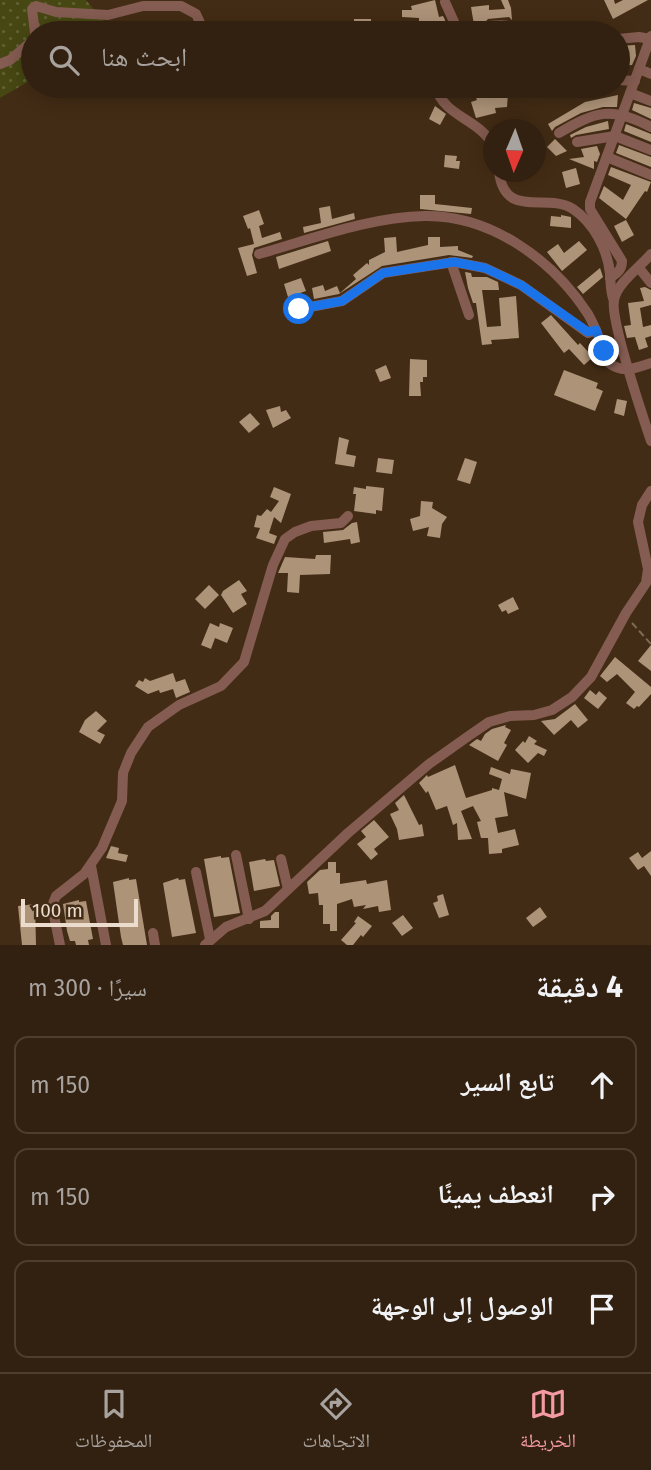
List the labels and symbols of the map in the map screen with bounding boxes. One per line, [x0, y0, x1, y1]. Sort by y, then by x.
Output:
north arrow [483, 119, 546, 182]
route start [283, 293, 314, 324]
route end [588, 335, 619, 366]
scale bar [21, 896, 138, 928]

